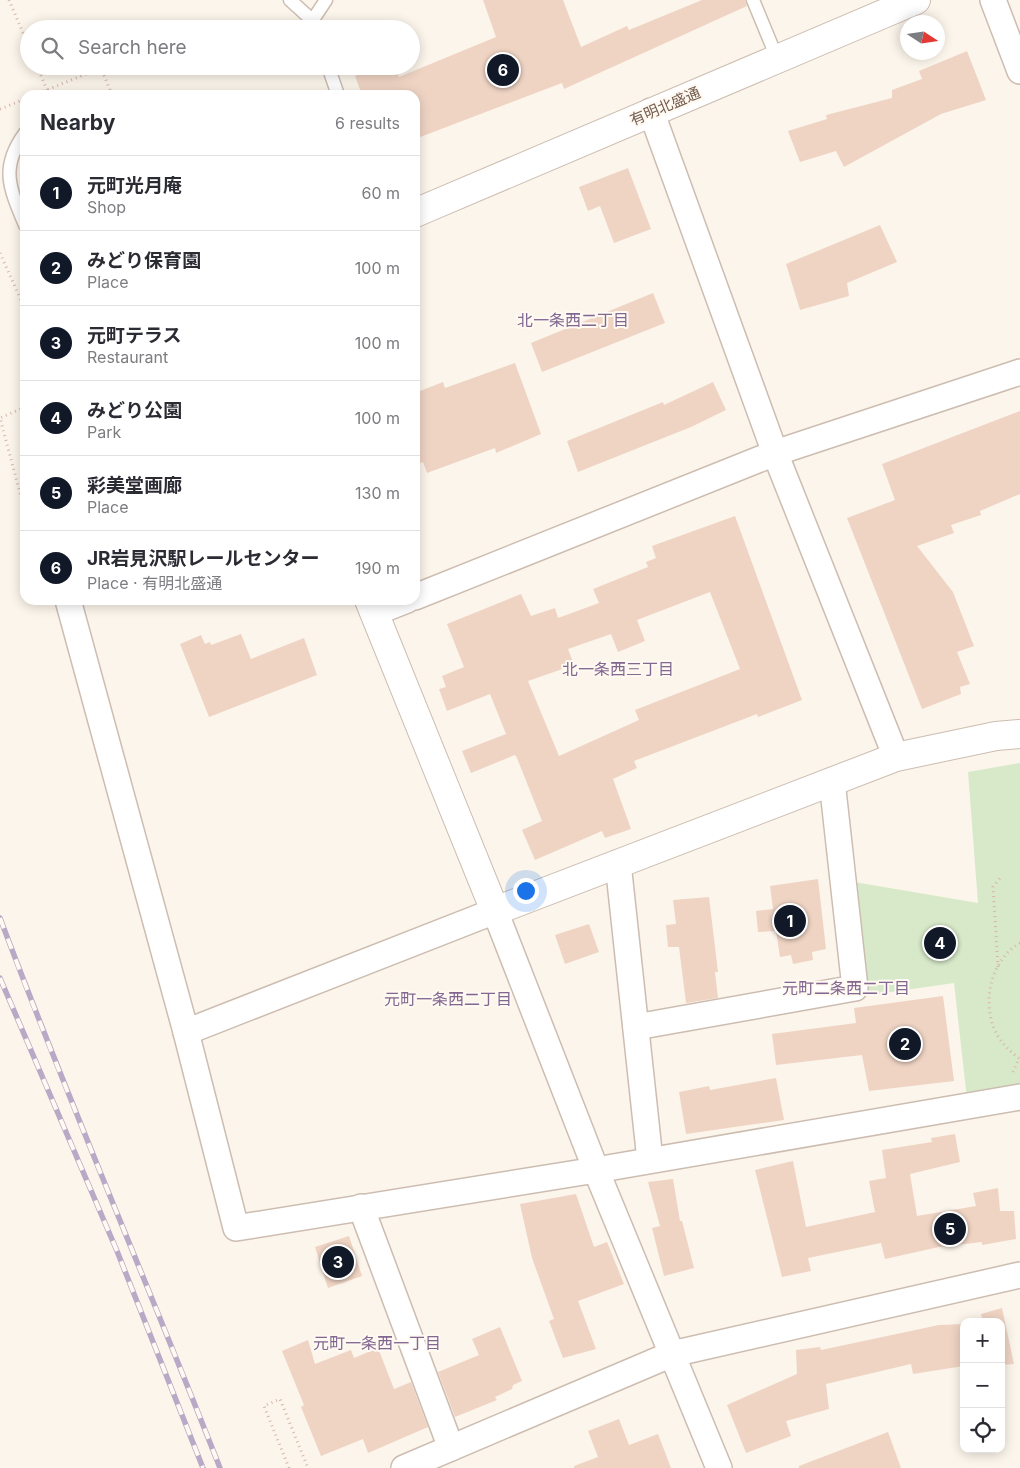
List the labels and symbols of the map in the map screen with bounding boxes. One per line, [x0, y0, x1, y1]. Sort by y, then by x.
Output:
north arrow [900, 15, 945, 60]
pin: 6 [487, 51, 519, 89]
street label: 有明北盛通 [627, 83, 703, 129]
district label: 北一条西二丁目 [517, 310, 629, 330]
district label: 北一条西三丁目 [562, 659, 674, 679]
your location [513, 878, 539, 904]
pin: 1 [774, 902, 806, 940]
pin: 4 [924, 924, 956, 962]
district label: 元町二条西二丁目 [782, 978, 910, 998]
district label: 元町一条西二丁目 [384, 989, 512, 1009]
pin: 2 [889, 1025, 921, 1063]
pin: 5 [934, 1210, 966, 1248]
pin: 3 [322, 1243, 354, 1281]
district label: 元町一条西一丁目 [313, 1333, 441, 1353]

